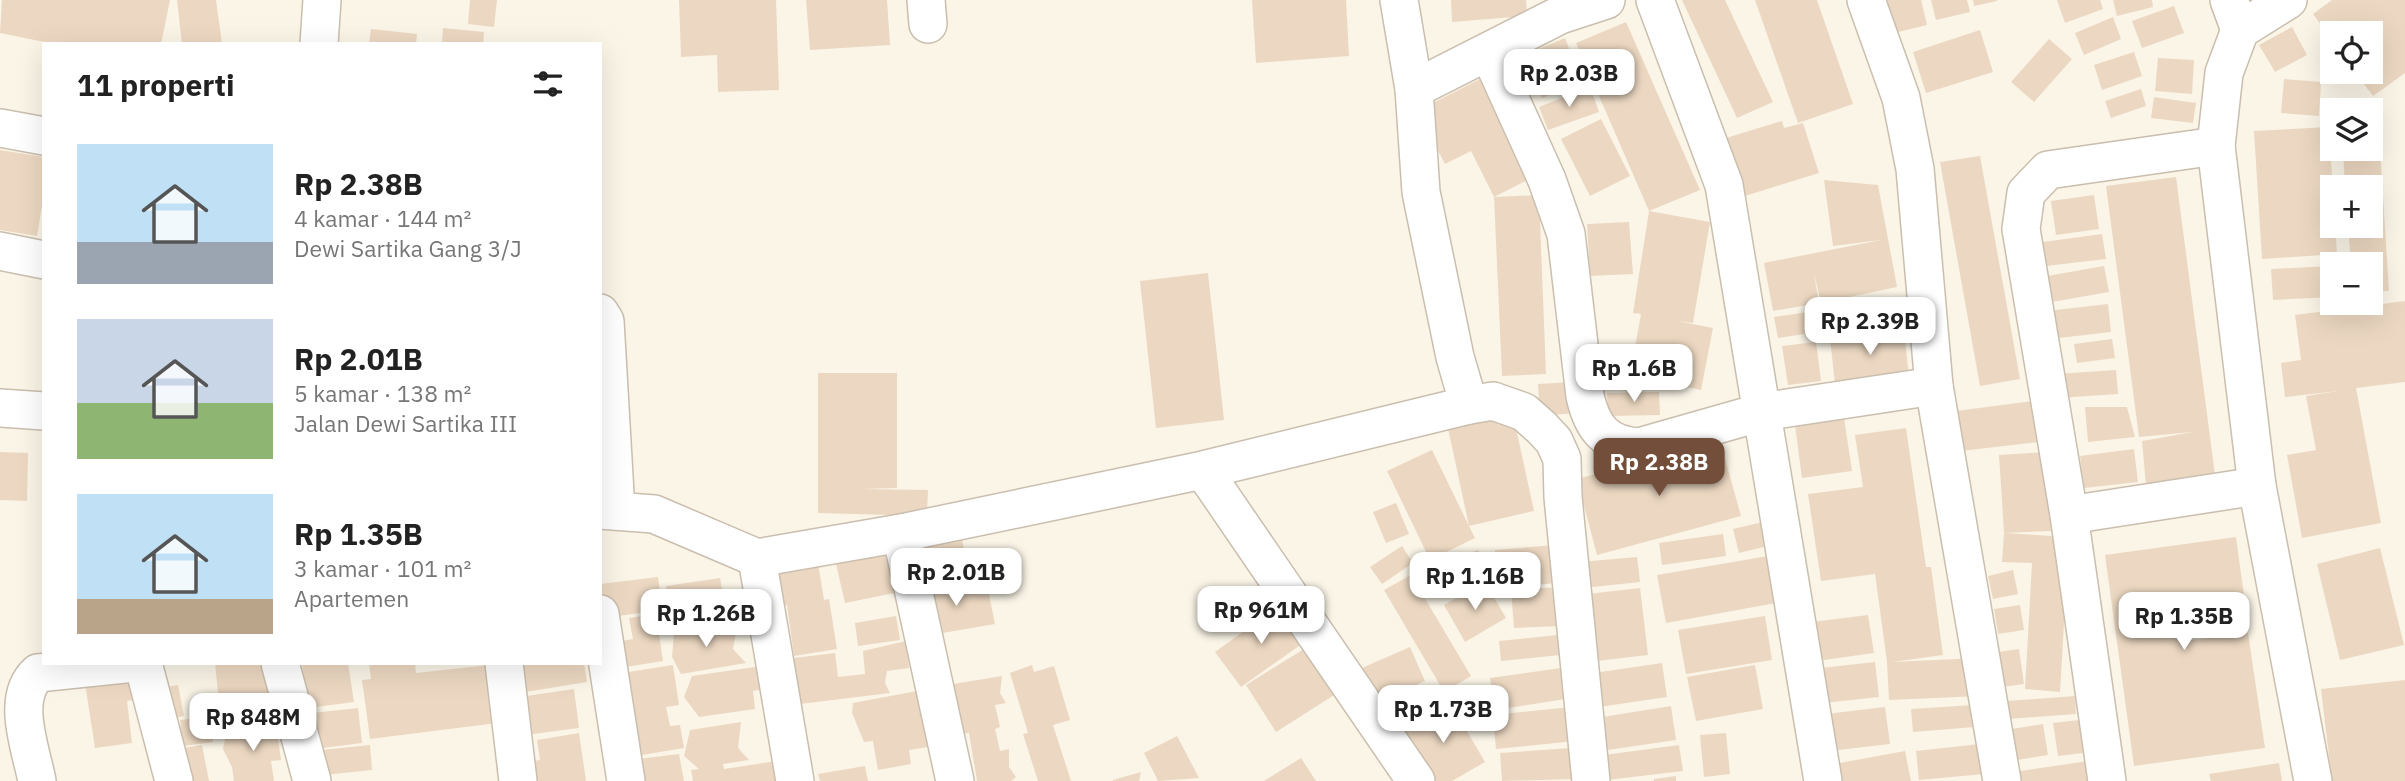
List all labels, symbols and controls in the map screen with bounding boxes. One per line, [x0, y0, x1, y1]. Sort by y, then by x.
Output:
map controls [2320, 21, 2383, 315]
button: locate [2320, 21, 2383, 84]
pin: Rp 2.03B [1497, 50, 1641, 109]
text: Rp 2.03B [1520, 57, 1618, 87]
text: 11 properti [77, 65, 235, 104]
icon: filters [529, 65, 567, 103]
button: layers [2320, 98, 2383, 161]
text: Rp 2.38B [294, 164, 423, 203]
icon: home [133, 172, 217, 256]
button: + [2320, 175, 2383, 238]
text: 4 kamar · 144 m² [294, 203, 472, 233]
text: Dewi Sartika Gang 3/J [294, 233, 522, 263]
button: − [2320, 252, 2383, 315]
pin: Rp 2.39B [1798, 298, 1942, 357]
text: Rp 2.39B [1821, 305, 1919, 335]
text: Rp 2.01B [294, 339, 423, 378]
pin: Rp 1.6B [1569, 344, 1699, 404]
icon: home [133, 347, 217, 431]
text: Rp 1.6B [1592, 352, 1677, 382]
text: 5 kamar · 138 m² [294, 378, 472, 408]
text: Jalan Dewi Sartika III [294, 408, 517, 438]
pin: Rp 2.38B [1587, 438, 1731, 498]
text: Rp 2.38B [1610, 446, 1708, 476]
text: Rp 1.35B [294, 514, 423, 553]
icon: home [133, 522, 217, 606]
pin: Rp 2.01B [884, 548, 1028, 608]
pin: Rp 1.16B [1403, 552, 1547, 612]
text: 3 kamar · 101 m² [294, 553, 472, 583]
text: Rp 2.01B [907, 556, 1005, 586]
text: Rp 1.16B [1426, 560, 1524, 590]
text: Apartemen [294, 583, 409, 613]
pin: Rp 961M [1196, 586, 1326, 646]
pin: Rp 1.26B [634, 590, 778, 649]
pin: Rp 1.35B [2112, 592, 2256, 652]
text: Rp 961M [1213, 594, 1309, 624]
text: Rp 1.26B [657, 597, 755, 627]
text: Rp 1.35B [2135, 600, 2233, 630]
pin: Rp 1.73B [1371, 686, 1515, 745]
text: Rp 1.73B [1394, 693, 1492, 723]
pin: Rp 848M [188, 694, 318, 753]
text: Rp 848M [205, 701, 301, 731]

